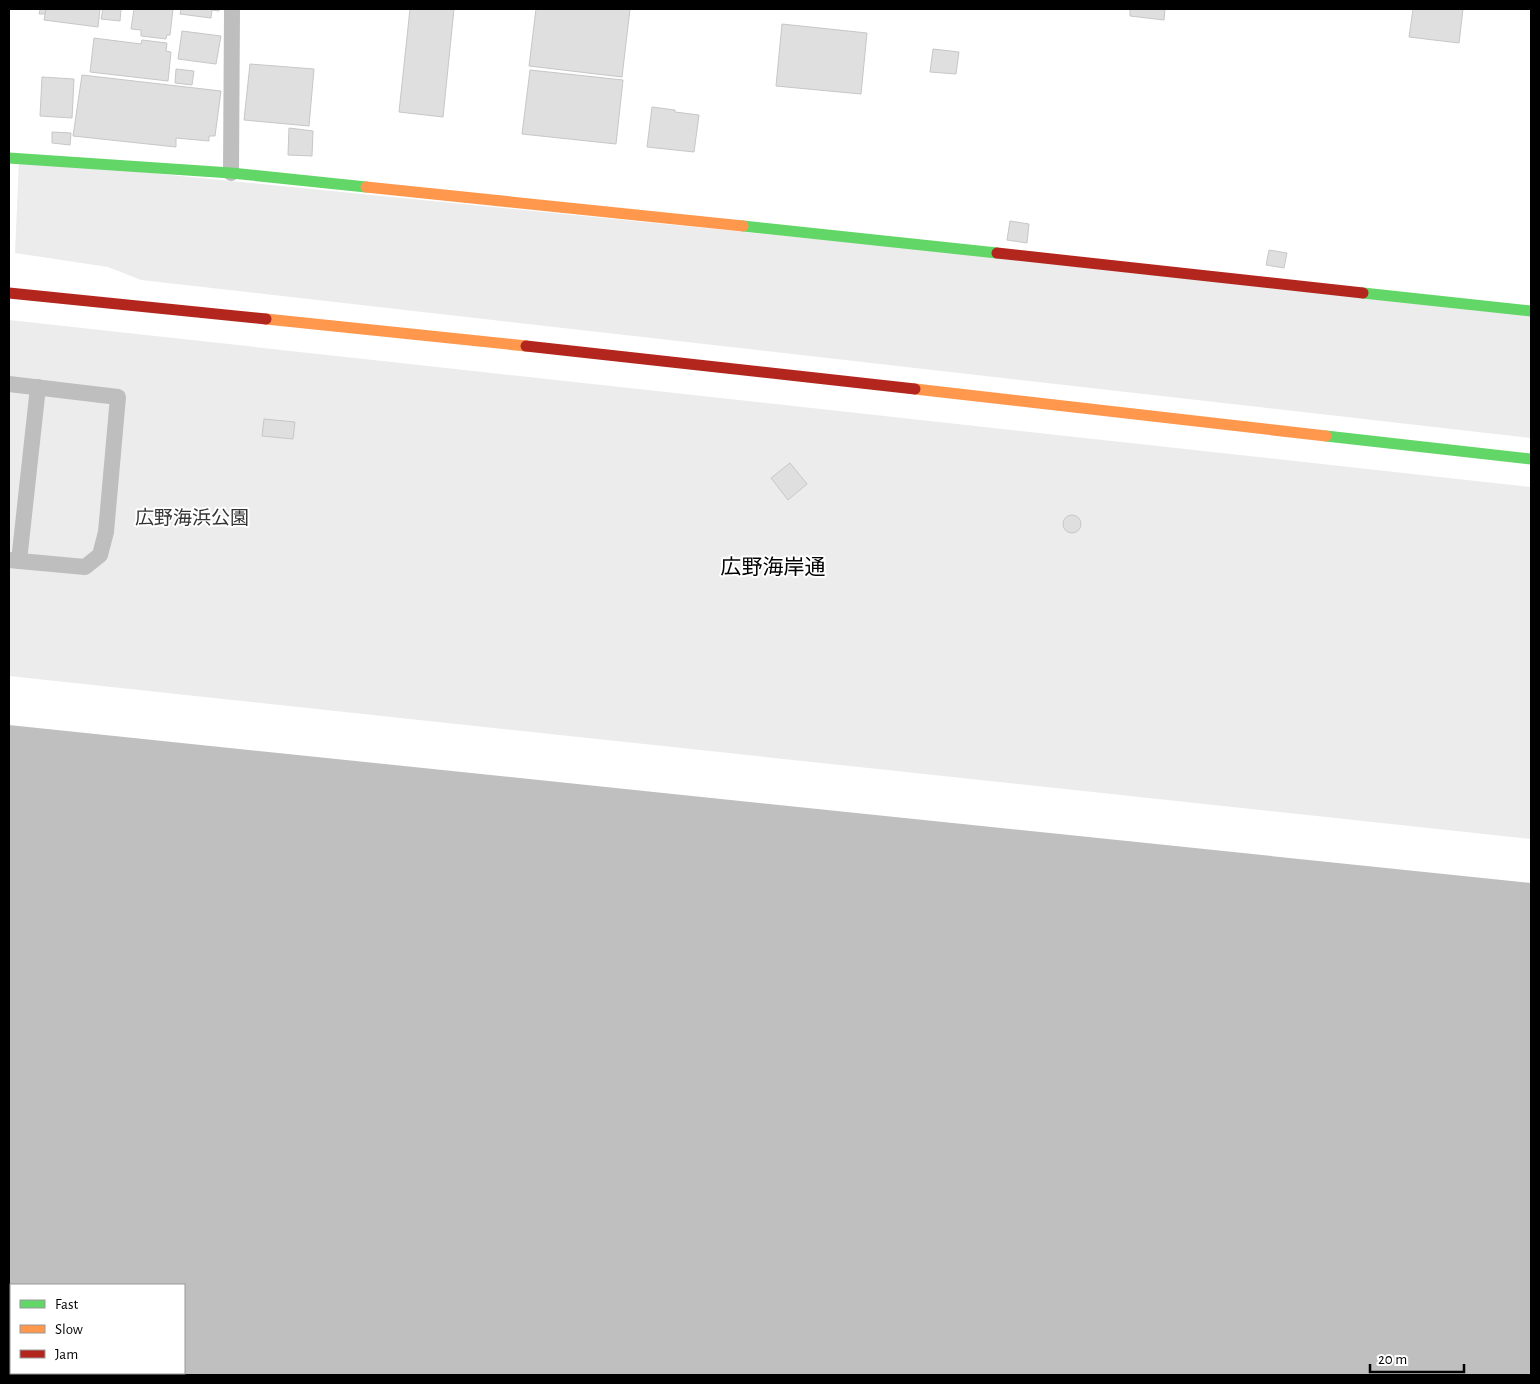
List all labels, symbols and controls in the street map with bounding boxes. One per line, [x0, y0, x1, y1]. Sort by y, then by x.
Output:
park label: 広野海浜公園 [135, 507, 249, 528]
district label: 広野海岸通 [721, 556, 826, 578]
legend [10, 1284, 185, 1374]
text: Fast [55, 1297, 79, 1312]
text: Slow [55, 1322, 83, 1337]
scale bar [1370, 1342, 1464, 1374]
text: Jam [55, 1347, 78, 1362]
text: 20 m [1378, 1352, 1407, 1367]

